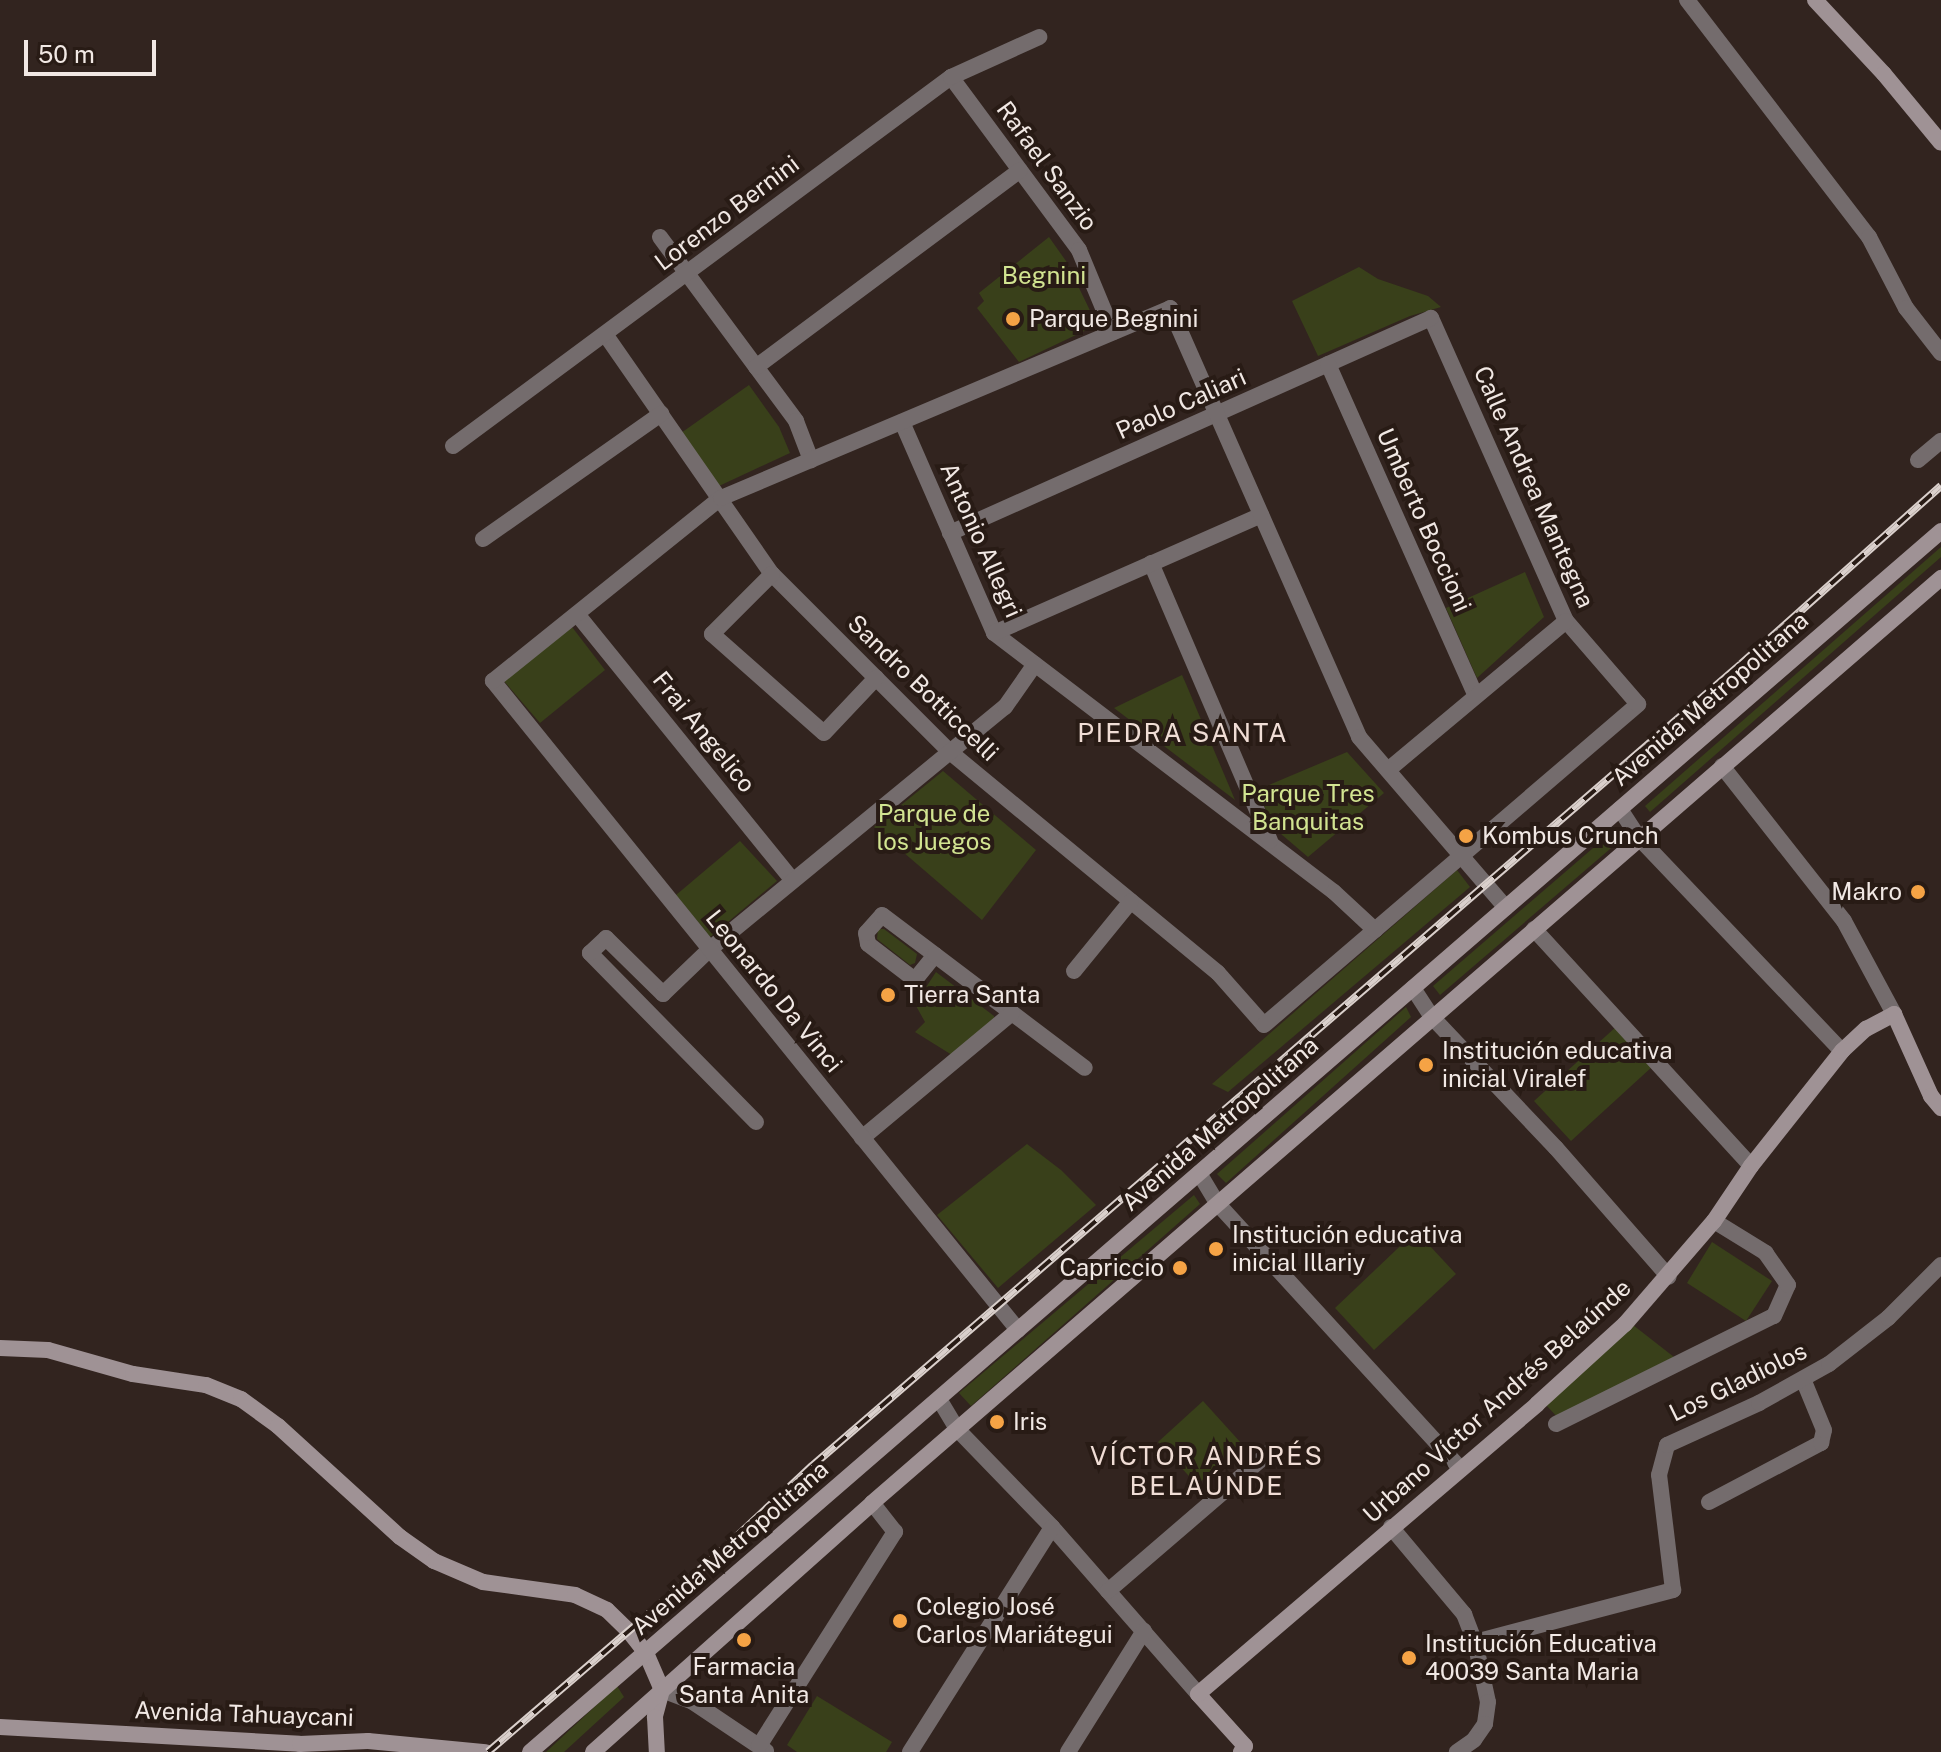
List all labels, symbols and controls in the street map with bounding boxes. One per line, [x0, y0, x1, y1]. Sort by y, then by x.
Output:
scale bar [28, 24, 160, 74]
text: 50 m [38, 40, 95, 68]
street label: Rafael Sanzio [991, 96, 1103, 236]
street label: Lorenzo Bernini [649, 149, 805, 277]
park label: Begnini [1002, 262, 1086, 290]
place label: Parque Begnini [1029, 305, 1199, 333]
marker: Parque Begnini [1004, 310, 1022, 328]
street label: Calle Andrea Mantegna [1468, 361, 1600, 613]
street label: Paolo Caliari [1112, 363, 1250, 445]
street label: Umberto Boccioni [1371, 424, 1477, 616]
street label: Antonio Allegri [934, 458, 1028, 622]
street label: Avenida Metropolitana [1606, 606, 1814, 792]
street label: Sandro Botticcelli [842, 609, 1004, 767]
street label: Frai Angelico [647, 666, 761, 798]
district label: PIEDRA SANTA [1077, 717, 1289, 749]
park label: Parque Tres Banquitas [1241, 780, 1375, 836]
park label: Parque de los Juegos [876, 800, 992, 856]
place label: Kombus Crunch [1482, 822, 1659, 850]
marker: Kombus Crunch [1457, 827, 1475, 845]
place label: Makro [1831, 878, 1902, 906]
marker: Makro [1909, 883, 1927, 901]
street label: Leonardo Da Vinci [699, 904, 849, 1078]
place label: Tierra Santa [904, 981, 1040, 1009]
marker: Tierra Santa [879, 986, 897, 1004]
street label: Avenida Metropolitana [1116, 1031, 1324, 1217]
place label: Institución educativa inicial Viralef [1442, 1037, 1673, 1093]
marker: Institución educativa inicial Viralef [1417, 1056, 1435, 1074]
place label: Institución educativa inicial Illariy [1232, 1221, 1463, 1277]
marker: Institución educativa inicial Illariy [1207, 1240, 1225, 1258]
place label: Capriccio [1059, 1254, 1164, 1282]
marker: Capriccio [1171, 1259, 1189, 1277]
street label: Urbano Víctor Andrés Belaúnde [1357, 1273, 1637, 1529]
street label: Los Gladiolos [1665, 1336, 1811, 1428]
place label: Iris [1013, 1408, 1047, 1436]
marker: Iris [988, 1413, 1006, 1431]
district label: VÍCTOR ANDRÉS BELAÚNDE [1090, 1440, 1324, 1502]
street label: Avenida Metropolitana [626, 1455, 834, 1641]
place label: Colegio José Carlos Mariátegui [916, 1593, 1113, 1649]
marker: Colegio José Carlos Mariátegui [891, 1612, 909, 1630]
place label: Institución Educativa 40039 Santa Maria [1425, 1630, 1657, 1686]
marker: Farmacia Santa Anita [735, 1631, 753, 1649]
marker: Institución Educativa 40039 Santa Maria [1400, 1649, 1418, 1667]
place label: Farmacia Santa Anita [679, 1653, 809, 1709]
street label: Avenida Tahuaycani [134, 1696, 354, 1732]

